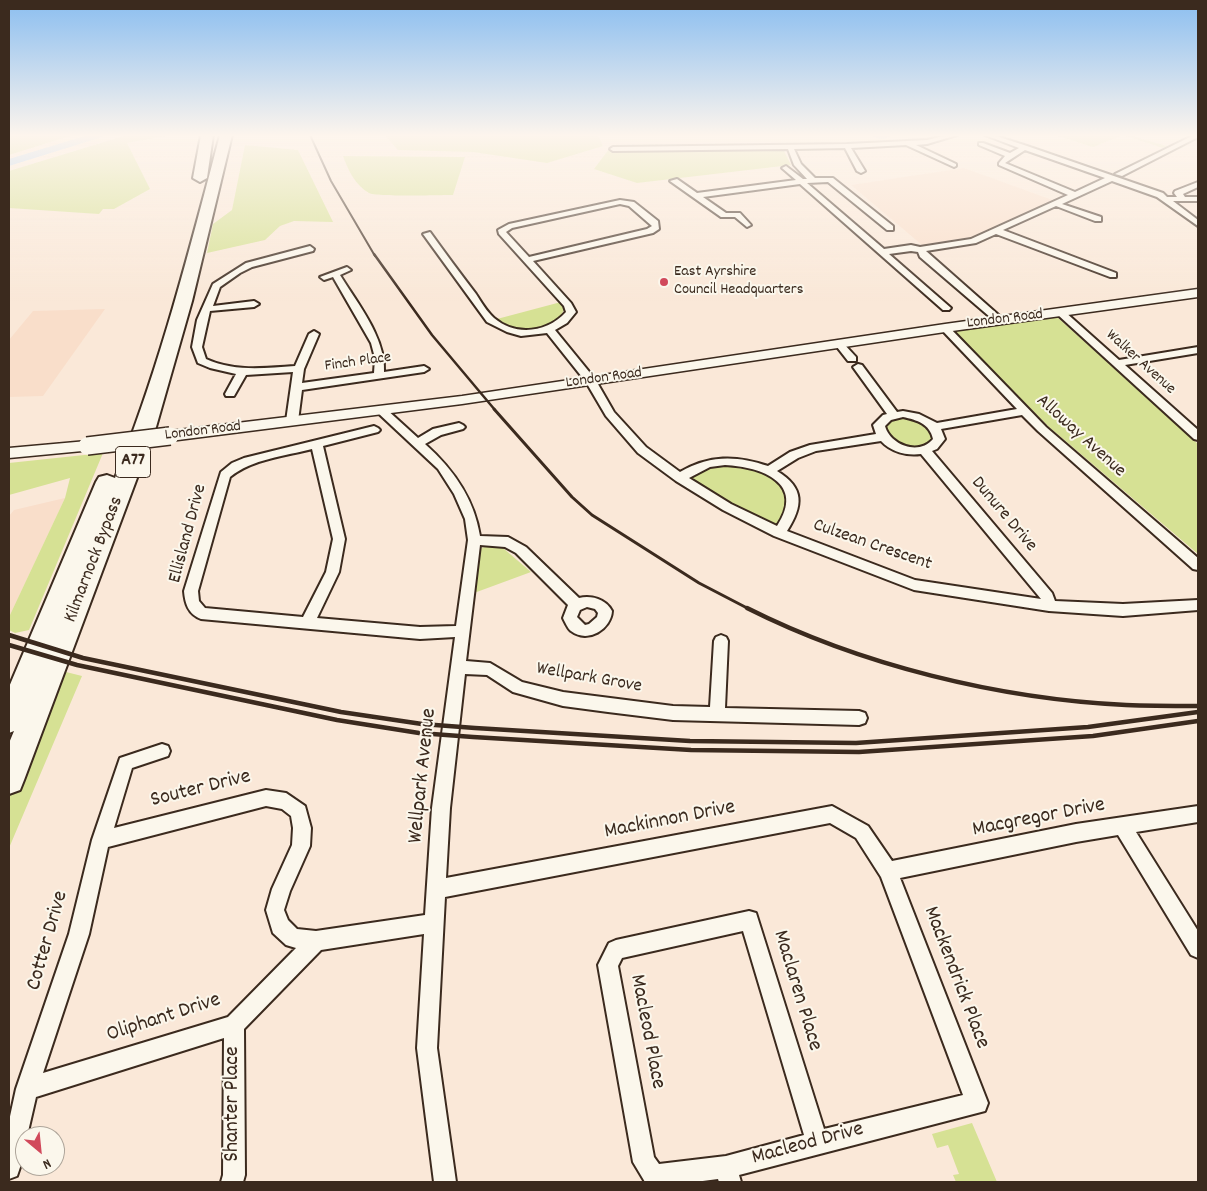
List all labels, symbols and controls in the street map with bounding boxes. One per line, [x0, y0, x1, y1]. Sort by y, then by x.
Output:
place label: East Ayrshire Council Headquarters [674, 263, 803, 301]
marker: East Ayrshire Council Headquarters [658, 276, 670, 288]
street label: London Road [966, 306, 1044, 334]
street label: Walker Avenue [1101, 327, 1179, 399]
street label: Finch Place [324, 349, 392, 377]
street label: London Road [565, 364, 643, 394]
street label: Alloway Avenue [1030, 391, 1130, 483]
street label: London Road [164, 418, 242, 446]
road number: A77 [116, 447, 150, 478]
street label: Dunure Drive [965, 473, 1041, 557]
street label: Ellisland Drive [165, 482, 213, 586]
street label: Kilmarnock Bypass [60, 494, 130, 626]
street label: Culzean Crescent [810, 515, 934, 577]
street label: Wellpark Grove [535, 659, 643, 699]
street label: Wellpark Avenue [404, 707, 444, 845]
street label: Souter Drive [148, 765, 254, 815]
street label: Macgregor Drive [970, 793, 1108, 845]
street label: Mackinnon Drive [602, 795, 738, 847]
street label: Cotter Drive [22, 888, 76, 994]
street label: Mackendrick Place [916, 903, 994, 1053]
street label: Maclaren Place [765, 928, 827, 1054]
street label: Macleod Place [622, 972, 670, 1092]
street label: Oliphant Drive [104, 988, 224, 1050]
street label: Shanter Place [221, 1046, 247, 1162]
street label: Macleod Drive [749, 1117, 867, 1173]
north arrow [15, 1126, 65, 1176]
text: N [39, 1153, 54, 1174]

